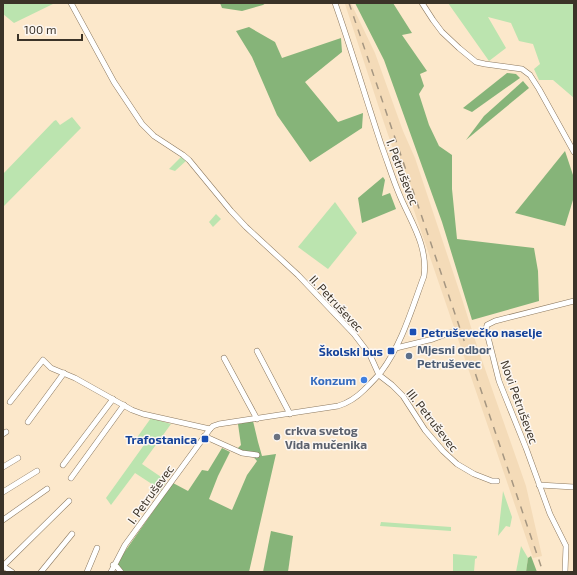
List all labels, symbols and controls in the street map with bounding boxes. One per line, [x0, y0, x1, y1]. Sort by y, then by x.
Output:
scale bar [18, 16, 82, 42]
text: 100 m [24, 22, 56, 36]
street label: I. Petruševec [384, 137, 422, 207]
street label: II. Petruševec [307, 272, 367, 334]
place label: Petruševečko naselje [421, 325, 543, 340]
marker: Petruševečko naselje [408, 327, 418, 337]
place label: Mjesni odbor Petruševec [417, 342, 491, 370]
place label: Školski bus [319, 344, 383, 358]
marker: Školski bus [386, 346, 396, 356]
marker: Mjesni odbor Petruševec [404, 351, 414, 361]
street label: Novi Petruševec [498, 358, 542, 446]
place label: Konzum [310, 373, 356, 387]
marker: Konzum [359, 375, 369, 385]
street label: III. Petruševec [404, 386, 462, 454]
place label: crkva svetog Vida mučenika [285, 423, 367, 451]
place label: Trafostanica [125, 432, 197, 446]
marker: crkva svetog Vida mučenika [272, 432, 282, 442]
marker: Trafostanica [200, 434, 210, 444]
street label: I. Petruševec [124, 462, 176, 526]

